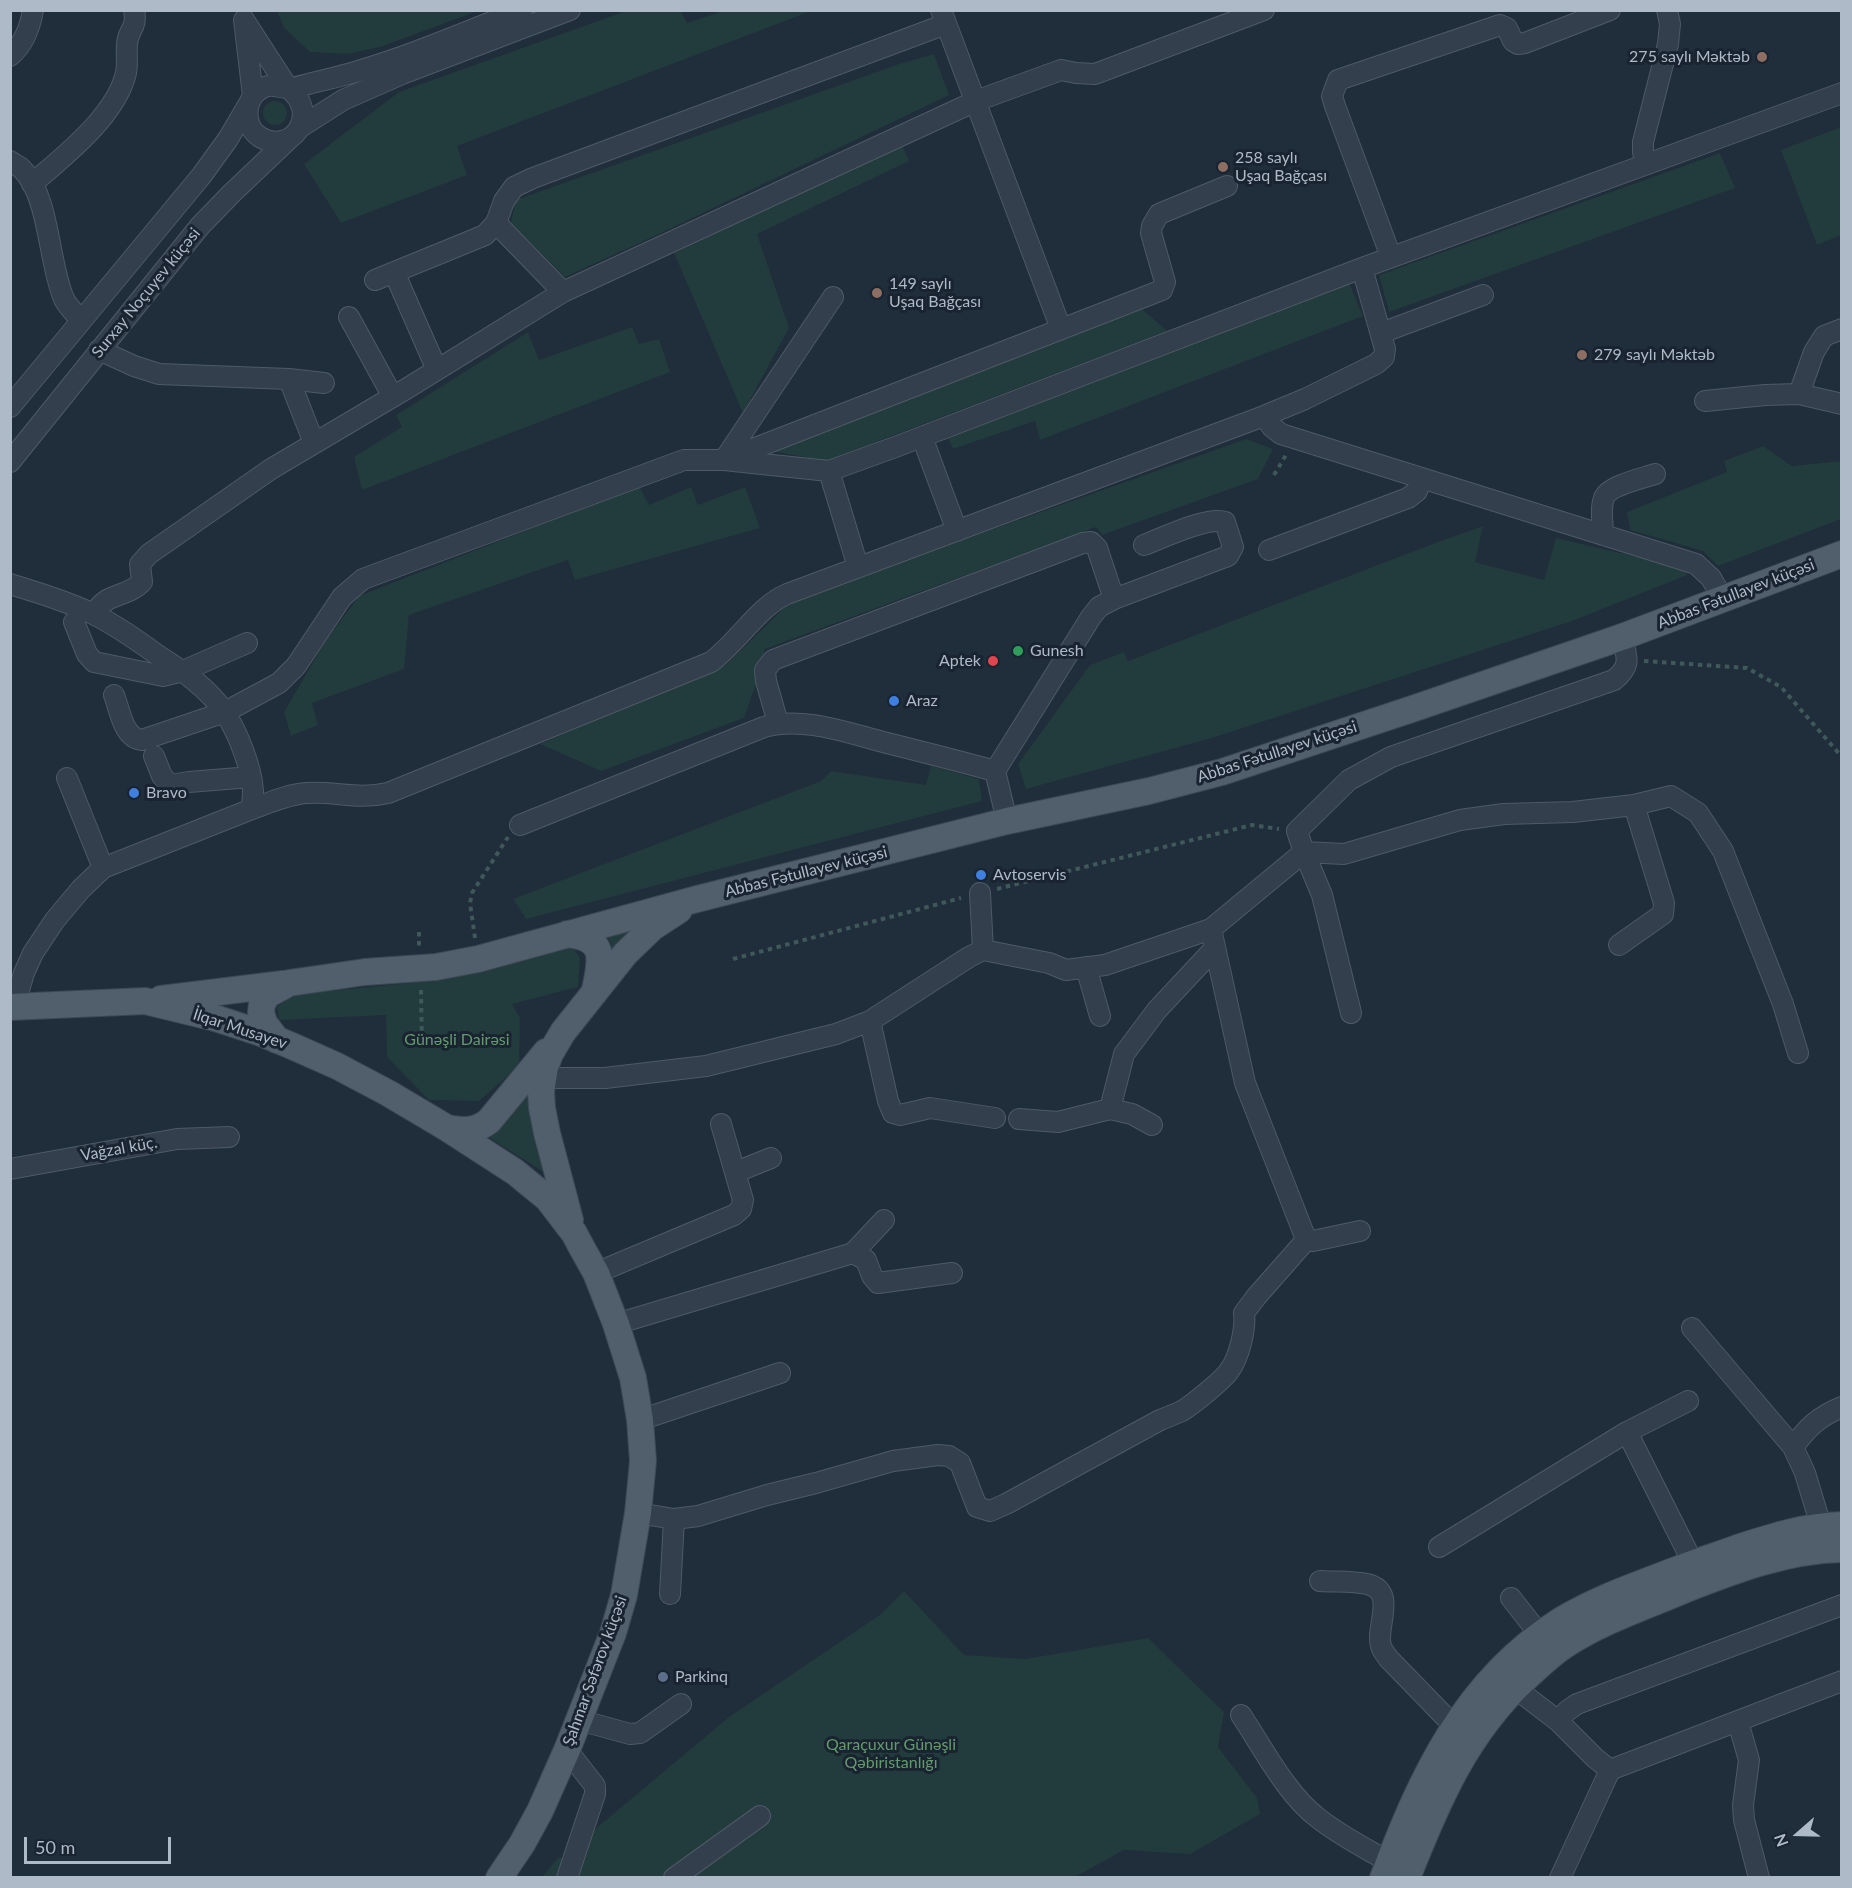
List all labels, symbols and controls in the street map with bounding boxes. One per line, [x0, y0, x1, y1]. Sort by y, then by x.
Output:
place label: 275 saylı Məktəb [1629, 47, 1750, 67]
marker: 275 saylı Məktəb [1755, 50, 1769, 64]
place label: 258 saylı Uşaq Bağçası [1235, 148, 1327, 186]
marker: 258 saylı Uşaq Bağçası [1216, 160, 1230, 174]
street label: Surxay Noçuyev küçəsi [88, 224, 204, 362]
place label: 149 saylı Uşaq Bağçası [889, 274, 981, 312]
marker: 149 saylı Uşaq Bağçası [870, 286, 884, 300]
place label: 279 saylı Məktəb [1594, 345, 1715, 365]
marker: 279 saylı Məktəb [1575, 348, 1589, 362]
street label: Abbas Fətullayev küçəsi [1655, 555, 1817, 633]
place label: Gunesh [1030, 641, 1084, 661]
marker: Gunesh [1011, 644, 1025, 658]
place label: Aptek [939, 651, 981, 671]
marker: Aptek [986, 654, 1000, 668]
place label: Araz [906, 691, 938, 711]
marker: Araz [887, 694, 901, 708]
street label: Abbas Fətullayev küçəsi [1195, 717, 1359, 787]
place label: Bravo [146, 783, 187, 803]
marker: Bravo [127, 786, 141, 800]
street label: Abbas Fətullayev küçəsi [723, 843, 889, 901]
place label: Avtoservis [993, 865, 1066, 885]
marker: Avtoservis [974, 868, 988, 882]
street label: İlqar Musayev [191, 1005, 289, 1053]
park label: Günəşli Dairəsi [404, 1030, 510, 1050]
street label: Vağzal küç. [79, 1133, 159, 1165]
street label: Şahmar Səfərov küçəsi [559, 1593, 631, 1749]
place label: Parkinq [675, 1667, 728, 1687]
marker: Parkinq [656, 1670, 670, 1684]
park label: Qaraçuxur Günəşli Qəbiristanlığı [826, 1735, 956, 1773]
north arrow [1768, 1804, 1828, 1864]
scale bar [27, 1825, 174, 1863]
text: N [1770, 1831, 1792, 1849]
text: 50 m [35, 1836, 75, 1858]

